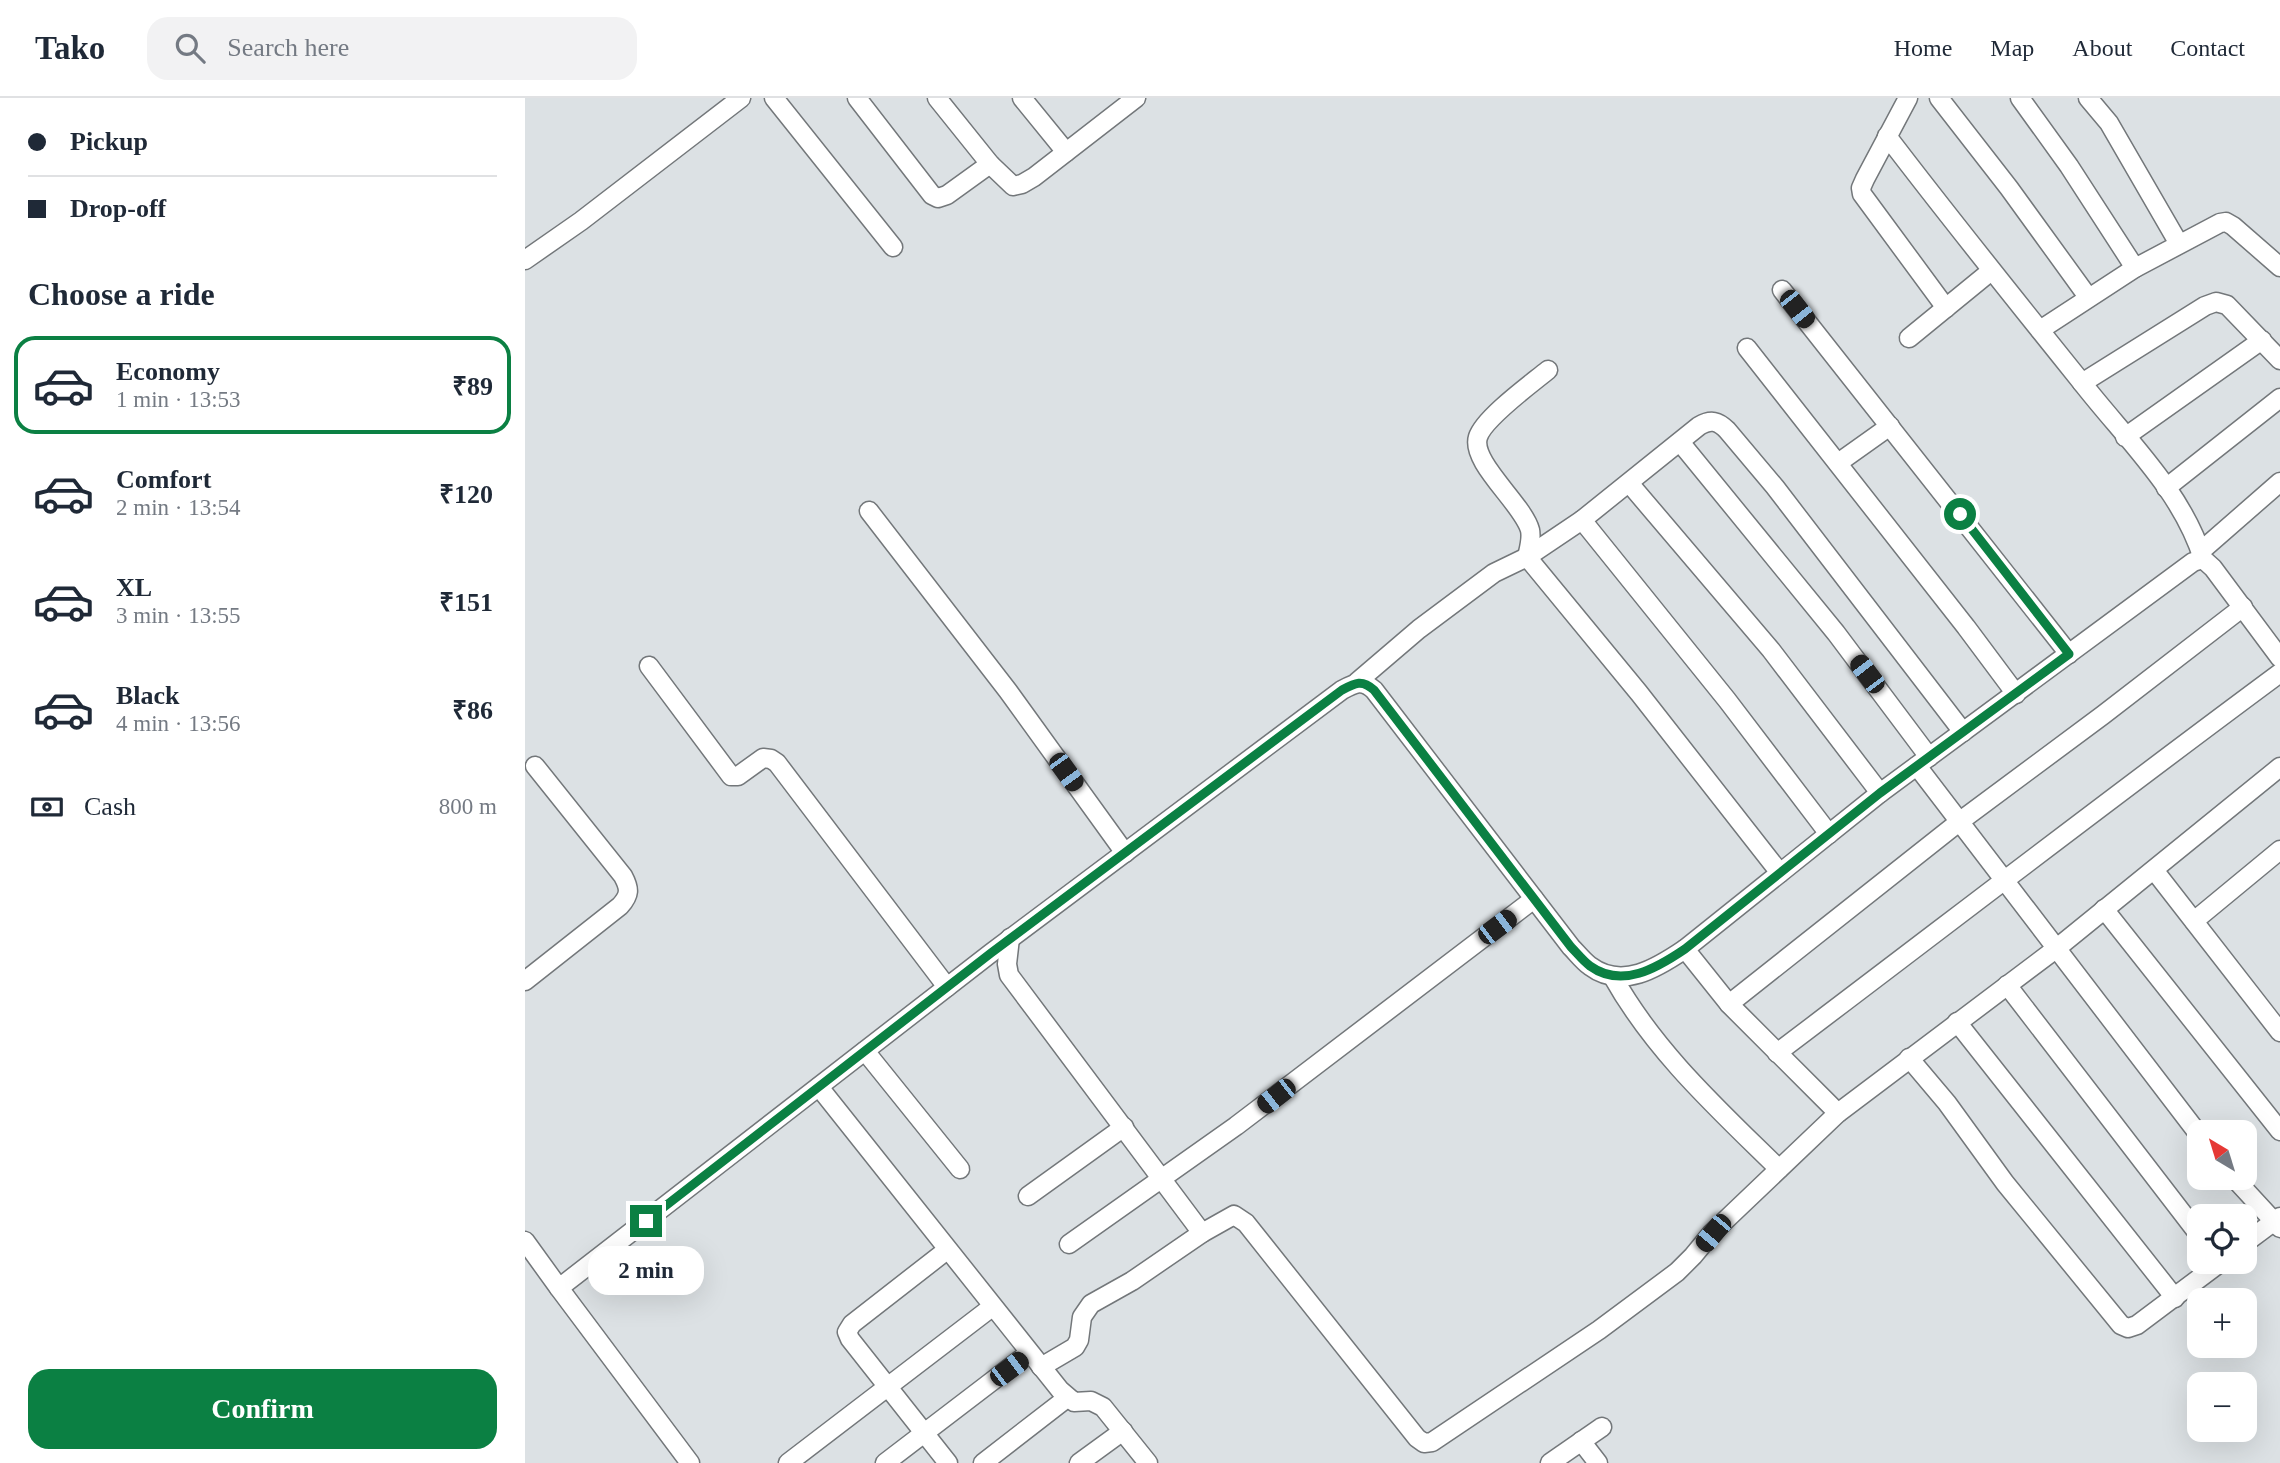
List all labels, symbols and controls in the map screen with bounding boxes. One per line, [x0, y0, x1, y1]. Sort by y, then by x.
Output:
search box [147, 17, 637, 80]
icon: search [171, 29, 209, 67]
text: Tako [35, 30, 105, 66]
text: Search here [227, 33, 349, 62]
text: Home [1894, 35, 1952, 61]
text: Map [1990, 35, 2034, 61]
text: About [2072, 35, 2132, 61]
text: Contact [2170, 35, 2245, 61]
text: Pickup [70, 127, 148, 156]
text: Drop-off [70, 194, 166, 223]
text: Choose a ride [28, 276, 215, 312]
car [1776, 286, 1819, 332]
icon: car [32, 354, 95, 417]
text: Economy [116, 357, 220, 386]
text: ₹89 [452, 372, 493, 401]
text: 1 min · 13:53 [116, 387, 241, 412]
icon: car [32, 462, 95, 525]
text: Comfort [116, 465, 211, 494]
text: ₹120 [439, 480, 493, 509]
text: 2 min · 13:54 [116, 495, 241, 520]
route start [1944, 498, 1976, 530]
icon: car [32, 570, 95, 633]
text: XL [116, 573, 152, 602]
text: ₹151 [439, 588, 493, 617]
text: 3 min · 13:55 [116, 603, 241, 628]
car [1846, 651, 1889, 697]
icon: car [32, 678, 95, 741]
text: Black [116, 681, 180, 710]
text: ₹86 [452, 696, 493, 725]
text: 4 min · 13:56 [116, 711, 241, 736]
car [1046, 749, 1087, 795]
icon: cash [28, 788, 66, 826]
text: Cash [84, 792, 136, 821]
text: 800 m [439, 794, 497, 819]
car [1474, 906, 1521, 948]
car [1253, 1075, 1300, 1117]
north arrow [2187, 1120, 2257, 1190]
map controls [2187, 1120, 2257, 1442]
button: locate [2187, 1204, 2257, 1274]
route end [630, 1205, 662, 1237]
car [1692, 1210, 1735, 1256]
callout: 2 min [588, 1246, 704, 1294]
text: 2 min [618, 1258, 674, 1283]
button: + [2187, 1288, 2257, 1358]
car [986, 1348, 1033, 1390]
button: Confirm [28, 1369, 497, 1449]
button: − [2187, 1372, 2257, 1442]

